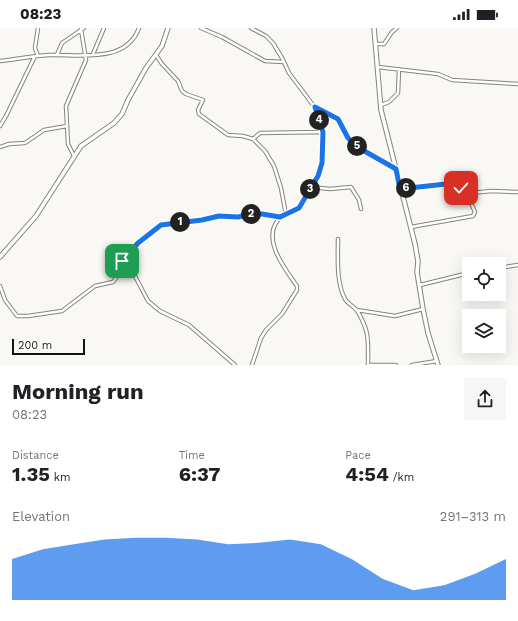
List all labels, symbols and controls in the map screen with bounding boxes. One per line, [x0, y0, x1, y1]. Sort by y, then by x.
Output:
text: 08:23 [20, 5, 61, 23]
pin: 4 [309, 110, 329, 130]
text: 4 [315, 113, 323, 126]
pin: 5 [347, 136, 367, 156]
text: 5 [354, 139, 360, 152]
pin [444, 171, 478, 205]
icon: check [450, 177, 472, 199]
pin: 6 [396, 178, 416, 198]
pin: 3 [300, 179, 320, 199]
text: 6 [403, 181, 409, 194]
text: 3 [307, 182, 313, 195]
pin: 2 [241, 204, 261, 224]
text: 2 [248, 207, 254, 220]
pin: 1 [170, 212, 190, 232]
text: 1 [178, 215, 182, 228]
pin [105, 244, 139, 278]
icon: arrive [111, 250, 133, 272]
map controls [462, 257, 506, 353]
button: locate [462, 257, 506, 301]
button: layers [462, 309, 506, 353]
scale bar [12, 337, 85, 356]
text: 200 m [18, 339, 52, 352]
button: share [464, 378, 506, 420]
text: Morning run [12, 379, 144, 404]
text: 08:23 [12, 407, 47, 422]
text: Distance [12, 449, 59, 462]
text: Time [179, 449, 205, 462]
text: Pace [345, 449, 371, 462]
text: 1.35 [12, 462, 50, 486]
text: 6:37 [179, 462, 220, 486]
text: 4:54 [345, 462, 389, 486]
text: km [50, 471, 70, 484]
text: /km [389, 471, 414, 484]
text: Elevation [12, 509, 70, 524]
text: 291–313 m [440, 509, 506, 524]

